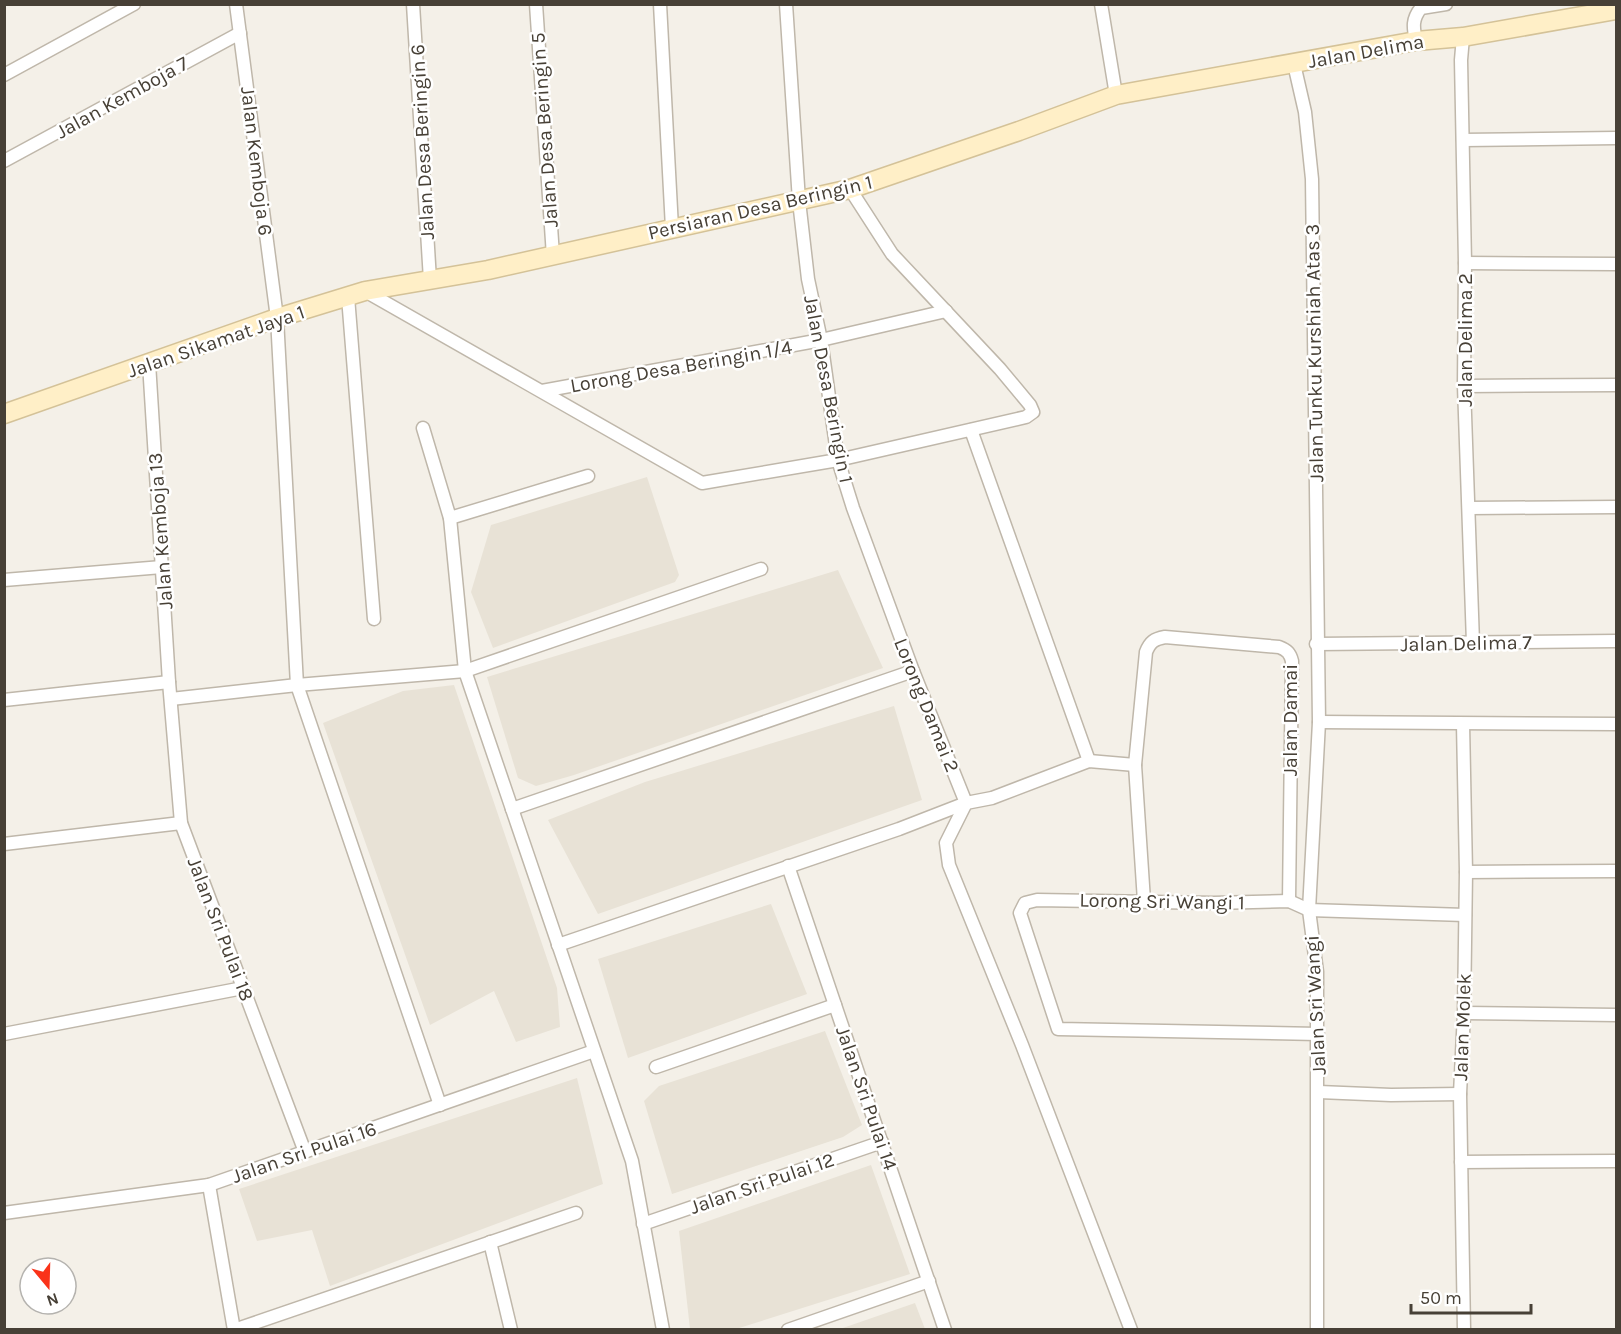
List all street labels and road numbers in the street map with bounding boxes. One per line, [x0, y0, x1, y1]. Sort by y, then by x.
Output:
street label: Jalan Delima [1306, 30, 1426, 73]
street label: Jalan Desa Beringin 5 [526, 32, 563, 228]
street label: Jalan Desa Beringin 6 [406, 44, 439, 240]
street label: Jalan Kemboja 7 [52, 51, 193, 143]
street label: Jalan Kemboja 6 [236, 85, 277, 237]
street label: Persiaran Desa Beringin 1 [646, 170, 875, 245]
street label: Jalan Tunku Kurshiah Atas 3 [1301, 224, 1328, 482]
street label: Jalan Delima 2 [1454, 273, 1477, 407]
street label: Jalan Desa Beringin 1 [799, 293, 858, 485]
street label: Jalan Sikamat Jaya 1 [125, 300, 308, 383]
street label: Lorong Desa Beringin 1/4 [568, 336, 794, 397]
street label: Jalan Kemboja 13 [144, 452, 177, 610]
street label: Jalan Delima 7 [1400, 631, 1533, 656]
street label: Lorong Damai 2 [889, 635, 964, 776]
street label: Jalan Damai [1279, 664, 1302, 776]
street label: Jalan Sri Pulai 18 [183, 854, 258, 1004]
street label: Lorong Sri Wangi 1 [1079, 889, 1245, 914]
street label: Jalan Sri Wangi [1300, 934, 1331, 1076]
street label: Jalan Molek [1449, 973, 1476, 1081]
street label: Jalan Sri Pulai 14 [831, 1023, 902, 1173]
street label: Jalan Sri Pulai 16 [229, 1117, 379, 1188]
street label: Jalan Sri Pulai 12 [687, 1148, 837, 1219]

